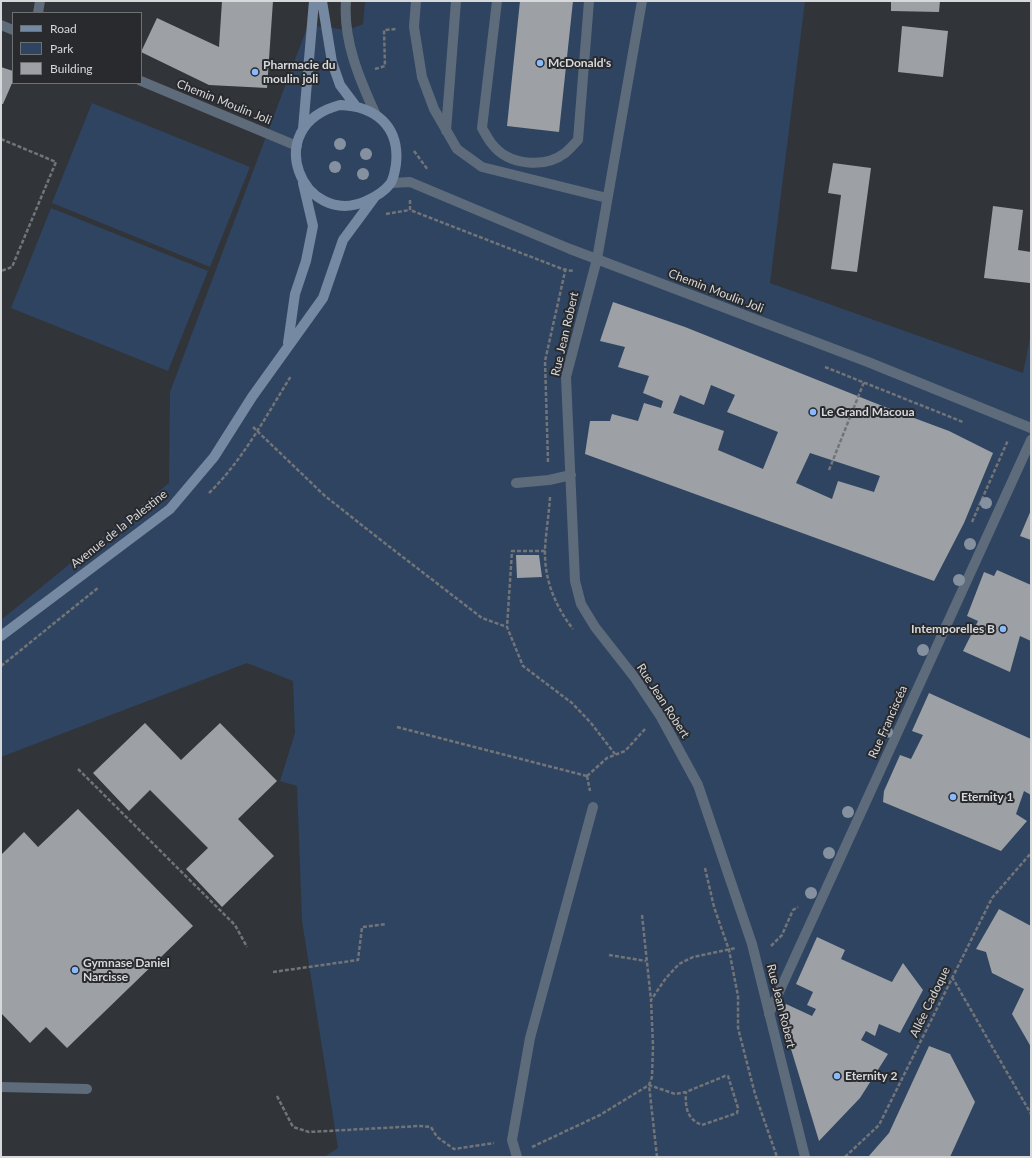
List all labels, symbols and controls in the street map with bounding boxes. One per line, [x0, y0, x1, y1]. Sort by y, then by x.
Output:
legend [12, 12, 142, 84]
text: Road [50, 21, 77, 36]
text: Park [50, 41, 73, 56]
place label: McDonald's [548, 56, 611, 70]
place label: Pharmacie du moulin joli [263, 58, 336, 86]
marker: McDonald's [535, 58, 545, 68]
text: Building [50, 61, 93, 76]
marker: Pharmacie du moulin joli [250, 67, 260, 77]
street label: Chemin Moulin Joli [175, 76, 273, 128]
street label: Chemin Moulin Joli [666, 266, 766, 316]
street label: Rue Jean Robert [548, 291, 582, 377]
place label: Le Grand Macoua [821, 405, 915, 419]
marker: Le Grand Macoua [808, 407, 818, 417]
street label: Avenue de la Palestine [68, 487, 170, 571]
place label: Intemporelles B [911, 622, 995, 636]
marker: Intemporelles B [998, 624, 1008, 634]
street label: Rue Jean Robert [634, 661, 692, 741]
street label: Rue Franciscéa [865, 683, 911, 761]
place label: Eternity 1 [961, 790, 1013, 804]
marker: Eternity 1 [948, 792, 958, 802]
place label: Gymnase Daniel Narcisse [83, 956, 170, 984]
street label: Rue Jean Robert [764, 963, 798, 1049]
street label: Allée Cadoque [907, 964, 953, 1040]
marker: Gymnase Daniel Narcisse [70, 965, 80, 975]
place label: Eternity 2 [845, 1069, 897, 1083]
marker: Eternity 2 [832, 1071, 842, 1081]

